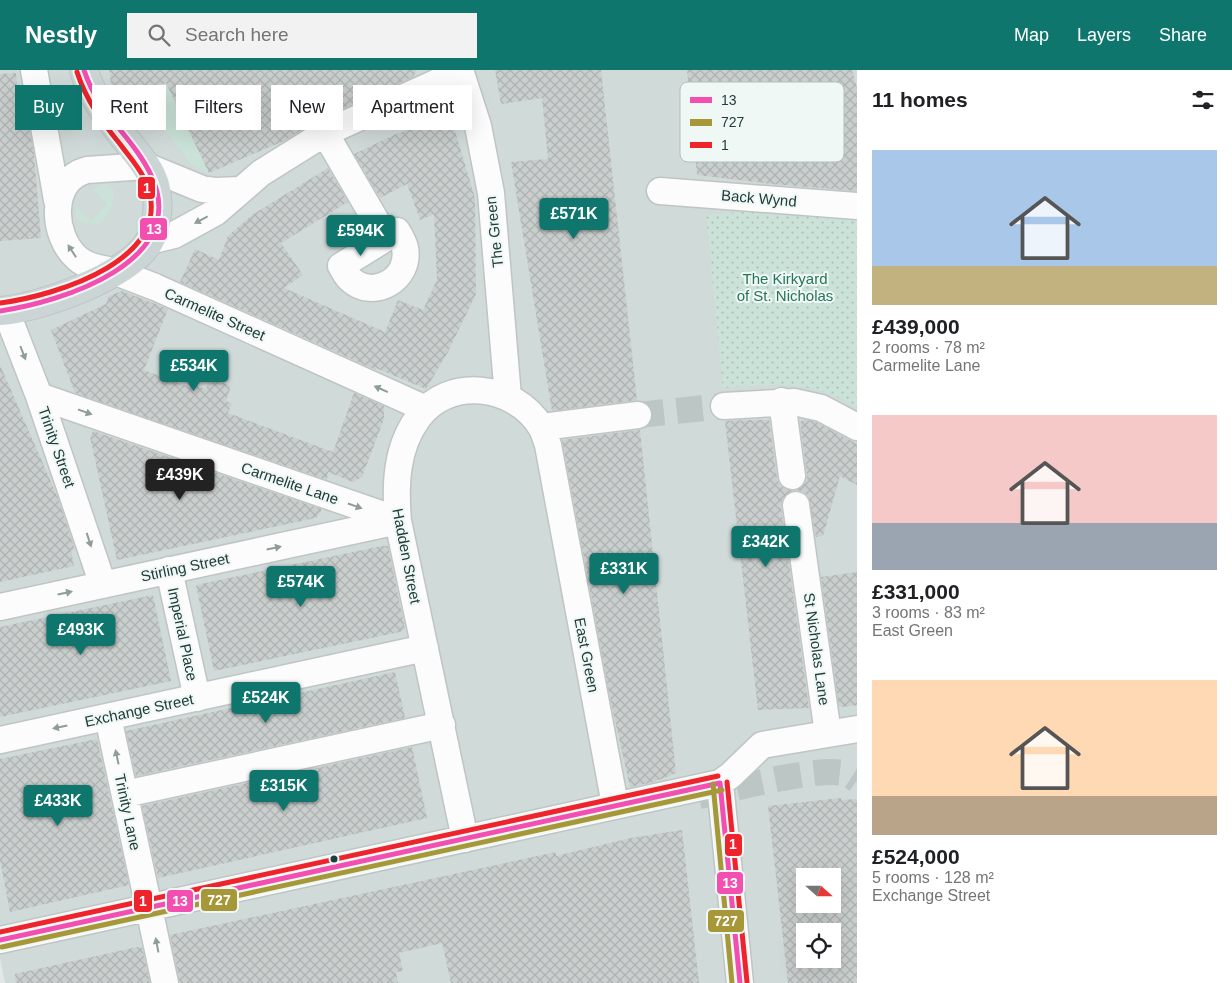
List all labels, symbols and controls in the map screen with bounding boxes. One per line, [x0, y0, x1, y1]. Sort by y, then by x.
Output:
search box [127, 13, 477, 58]
text: Nestly [25, 21, 97, 48]
icon: search [145, 21, 173, 49]
text: Search here [185, 24, 289, 45]
text: Map [1014, 25, 1049, 45]
text: Layers [1077, 25, 1131, 45]
text: Share [1159, 25, 1207, 45]
legend [680, 82, 844, 162]
chip: Buy [15, 85, 82, 130]
chip: Rent [92, 85, 166, 130]
chip: Filters [176, 85, 261, 130]
chip: New [271, 85, 343, 130]
chip: Apartment [353, 85, 472, 130]
icon: filters [1189, 86, 1217, 114]
text: 11 homes [872, 88, 968, 111]
text: 13 [721, 92, 737, 108]
text: 727 [721, 114, 745, 130]
text: 1 [721, 137, 729, 153]
line badge: 1 [137, 176, 156, 200]
text: 1 [143, 180, 151, 196]
icon: home [1000, 183, 1090, 273]
street label: Back Wynd [721, 186, 797, 210]
street label: The Green [482, 195, 506, 269]
pin: £571K [539, 198, 609, 240]
text: £571K [550, 205, 598, 222]
pin: £594K [326, 214, 396, 257]
one-way arrow [194, 216, 208, 224]
line badge: 13 [139, 217, 168, 241]
text: 13 [146, 221, 162, 237]
text: £594K [337, 222, 385, 239]
one-way arrow [67, 244, 77, 258]
park label: The Kirkyard of St. Nicholas [737, 270, 833, 304]
street label: Carmelite Street [162, 284, 269, 344]
text: £439,000 [872, 315, 960, 338]
text: 2 rooms · 78 m² [872, 339, 985, 356]
one-way arrow [19, 346, 27, 361]
pin: £534K [159, 350, 229, 392]
text: £534K [170, 357, 218, 374]
text: Carmelite Lane [872, 357, 981, 374]
one-way arrow [374, 385, 388, 393]
street label: Trinity Street [35, 404, 79, 490]
one-way arrow [78, 409, 93, 416]
icon: home [1000, 448, 1090, 538]
pin: £439K [145, 458, 215, 501]
street label: Carmelite Lane [239, 458, 341, 508]
text: £439K [156, 466, 204, 483]
one-way arrow [347, 502, 362, 510]
street label: Hadden Street [389, 507, 425, 606]
pin: £342K [731, 526, 801, 568]
one-way arrow [85, 533, 93, 548]
text: £342K [742, 533, 790, 550]
one-way arrow [267, 544, 282, 552]
street label: Stirling Street [139, 549, 232, 585]
pin: £331K [589, 552, 659, 595]
text: £331K [600, 560, 648, 577]
pin: £574K [266, 566, 336, 608]
text: £574K [277, 573, 325, 590]
text: £331,000 [872, 580, 960, 603]
street label: Imperial Place [165, 586, 201, 682]
one-way arrow [57, 589, 72, 597]
street label: St Nicholas Lane [801, 592, 833, 706]
text: 3 rooms · 83 m² [872, 604, 985, 621]
pin: £493K [46, 614, 116, 656]
street label: East Green [571, 616, 603, 694]
text: £493K [57, 621, 105, 638]
text: East Green [872, 622, 953, 639]
pin: £524K [231, 682, 301, 724]
text: £524K [242, 689, 290, 706]
street label: Exchange Street [83, 690, 196, 730]
icon: home [1000, 713, 1090, 803]
one-way arrow [52, 723, 68, 731]
one-way arrow [112, 749, 120, 765]
pin: £315K [249, 770, 319, 812]
street label: Trinity Lane [112, 772, 144, 852]
text: £315K [260, 777, 308, 794]
pin: £433K [23, 784, 93, 827]
text: £433K [34, 792, 82, 809]
line badge: 1 [724, 833, 743, 857]
text: 1 [729, 836, 737, 852]
text: £524,000 [872, 845, 960, 868]
unlabelled marker [329, 854, 339, 864]
north arrow [796, 868, 841, 912]
map controls [796, 868, 841, 968]
text: 5 rooms · 128 m² [872, 869, 994, 886]
line badge: 13 [716, 871, 744, 895]
text: 13 [722, 875, 738, 891]
text: Exchange Street [872, 887, 990, 904]
line badge: 727 [200, 888, 238, 912]
line badge: 1 [133, 889, 153, 913]
line badge: 13 [166, 889, 194, 913]
text: 727 [207, 892, 231, 908]
text: 1 [139, 893, 147, 909]
text: 13 [172, 893, 188, 909]
line badge: 727 [707, 909, 745, 933]
text: 727 [714, 913, 738, 929]
button: locate [796, 923, 841, 968]
one-way arrow [152, 937, 160, 953]

